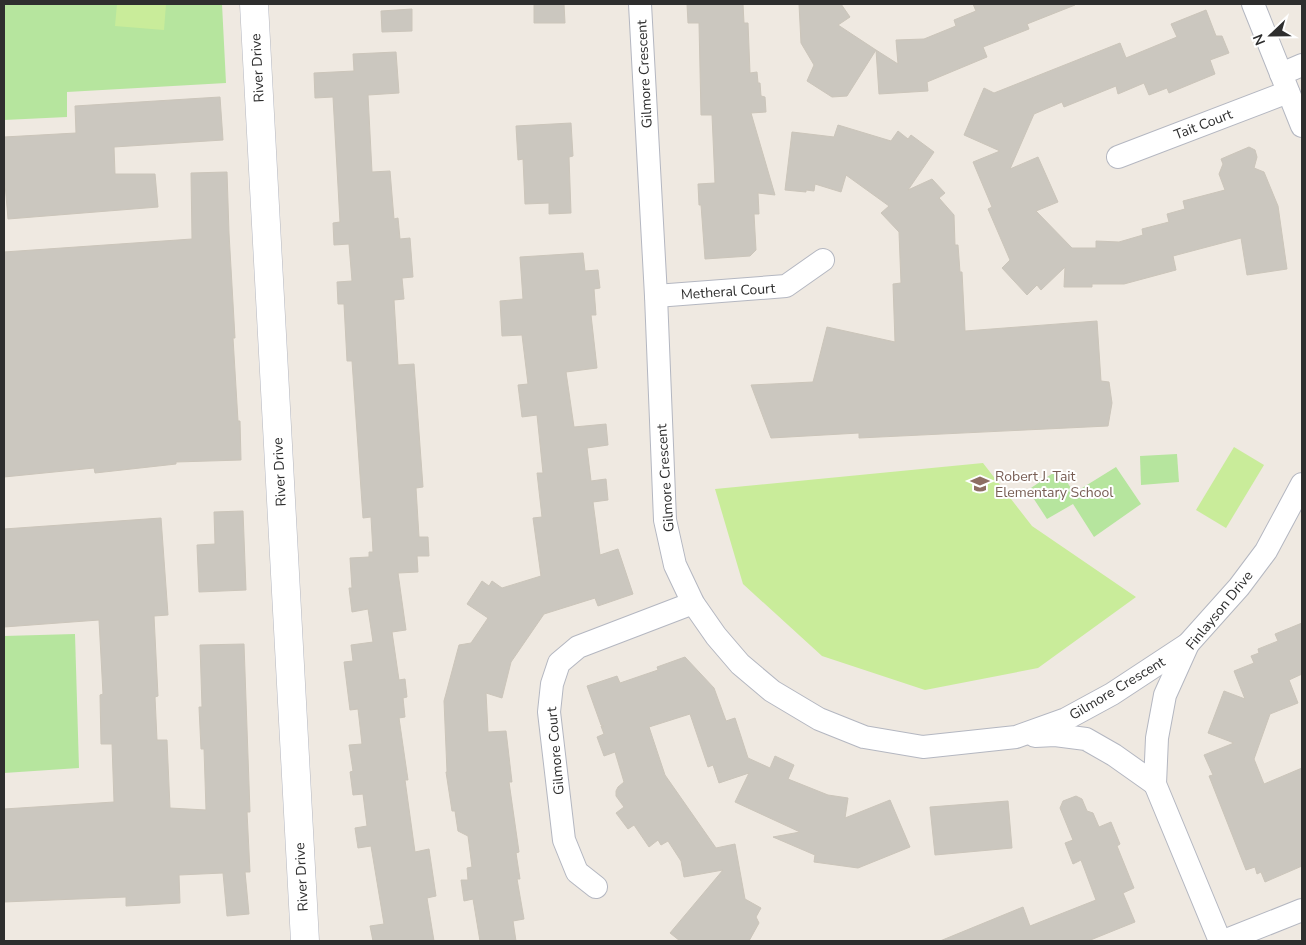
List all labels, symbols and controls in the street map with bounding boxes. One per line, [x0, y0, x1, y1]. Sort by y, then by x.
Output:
north arrow [1246, 10, 1296, 60]
street label: Gilmore Crescent [632, 19, 657, 129]
text: N [1249, 31, 1270, 48]
street label: River Drive [246, 33, 269, 103]
street label: Tait Court [1171, 105, 1235, 144]
street label: Metheral Court [680, 279, 776, 304]
street label: Gilmore Crescent [652, 423, 679, 533]
street label: River Drive [268, 437, 291, 507]
place label: Robert J. Tait Elementary School [995, 467, 1114, 502]
school or university icon: Robert J. Tait Elementary School [969, 473, 991, 495]
street label: Finlayson Drive [1182, 567, 1257, 654]
street label: Gilmore Crescent [1066, 652, 1169, 725]
street label: Gilmore Court [542, 706, 569, 796]
street label: River Drive [290, 842, 313, 912]

